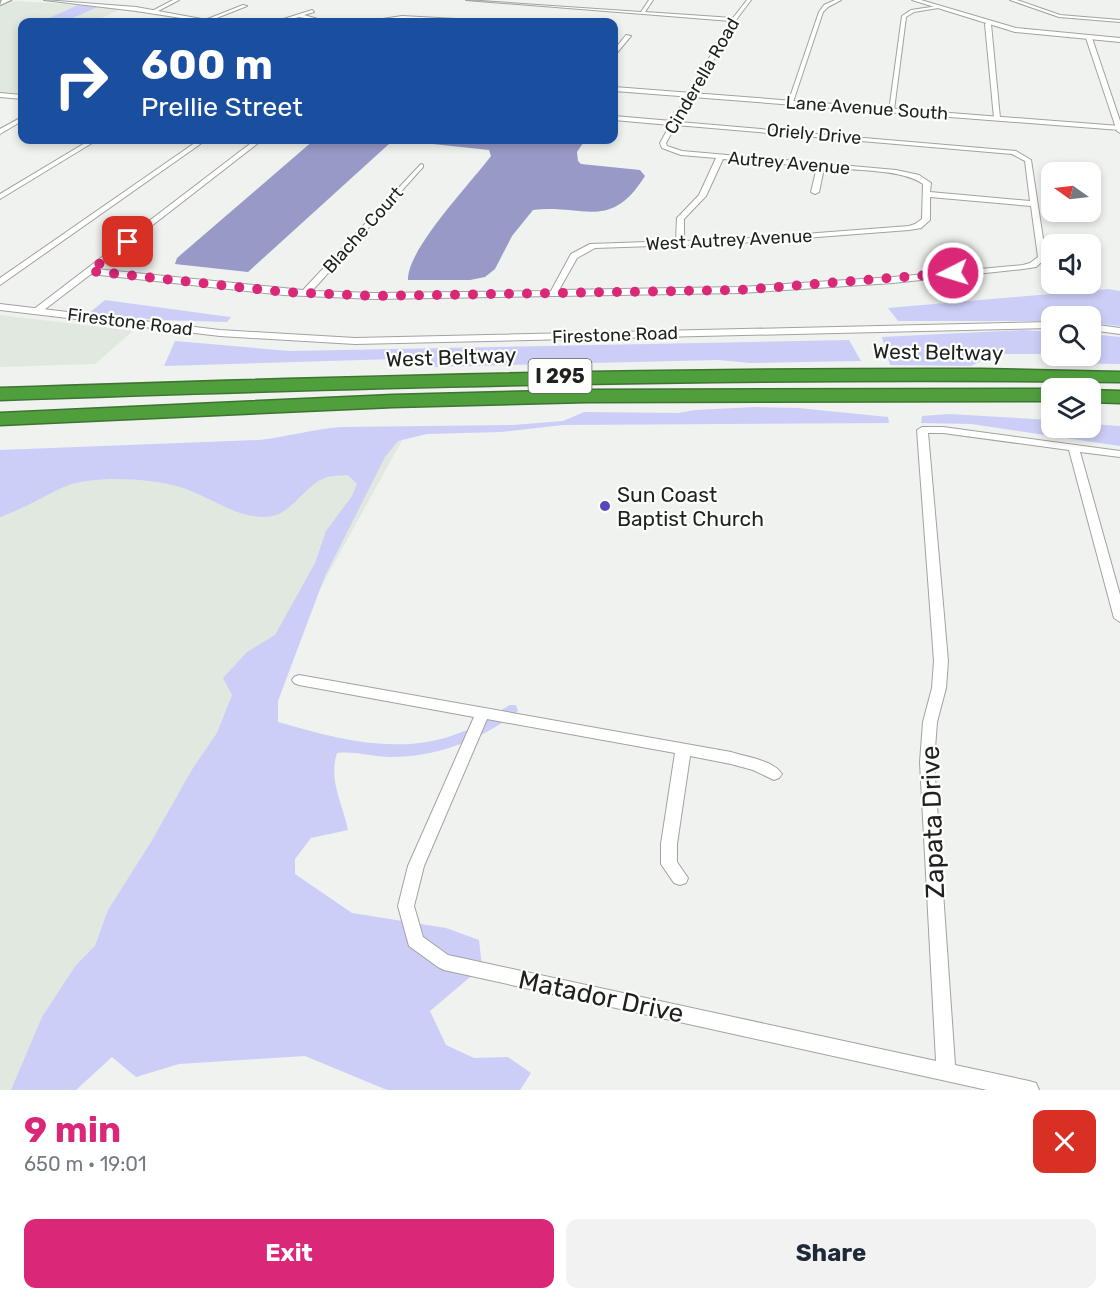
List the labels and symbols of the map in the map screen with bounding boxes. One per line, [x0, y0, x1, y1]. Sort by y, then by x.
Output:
street label: Cinderella Road [660, 14, 744, 138]
street label: Lane Avenue South [785, 91, 949, 125]
street label: Oriely Drive [766, 119, 862, 149]
street label: Autrey Avenue [727, 147, 851, 179]
north arrow [1041, 162, 1101, 222]
street label: Blache Court [318, 182, 408, 278]
pin [102, 216, 153, 267]
street label: West Autrey Avenue [645, 225, 813, 255]
position arrow [921, 241, 985, 305]
street label: Firestone Road [66, 303, 194, 341]
street label: Firestone Road [552, 322, 678, 348]
street label: West Beltway [872, 338, 1004, 366]
street label: West Beltway [385, 342, 517, 372]
road number: I 295 [528, 359, 592, 393]
place label: Sun Coast Baptist Church [617, 482, 764, 531]
marker: Sun Coast Baptist Church [598, 499, 612, 513]
street label: Zapata Drive [915, 745, 951, 899]
street label: Matador Drive [516, 964, 686, 1030]

